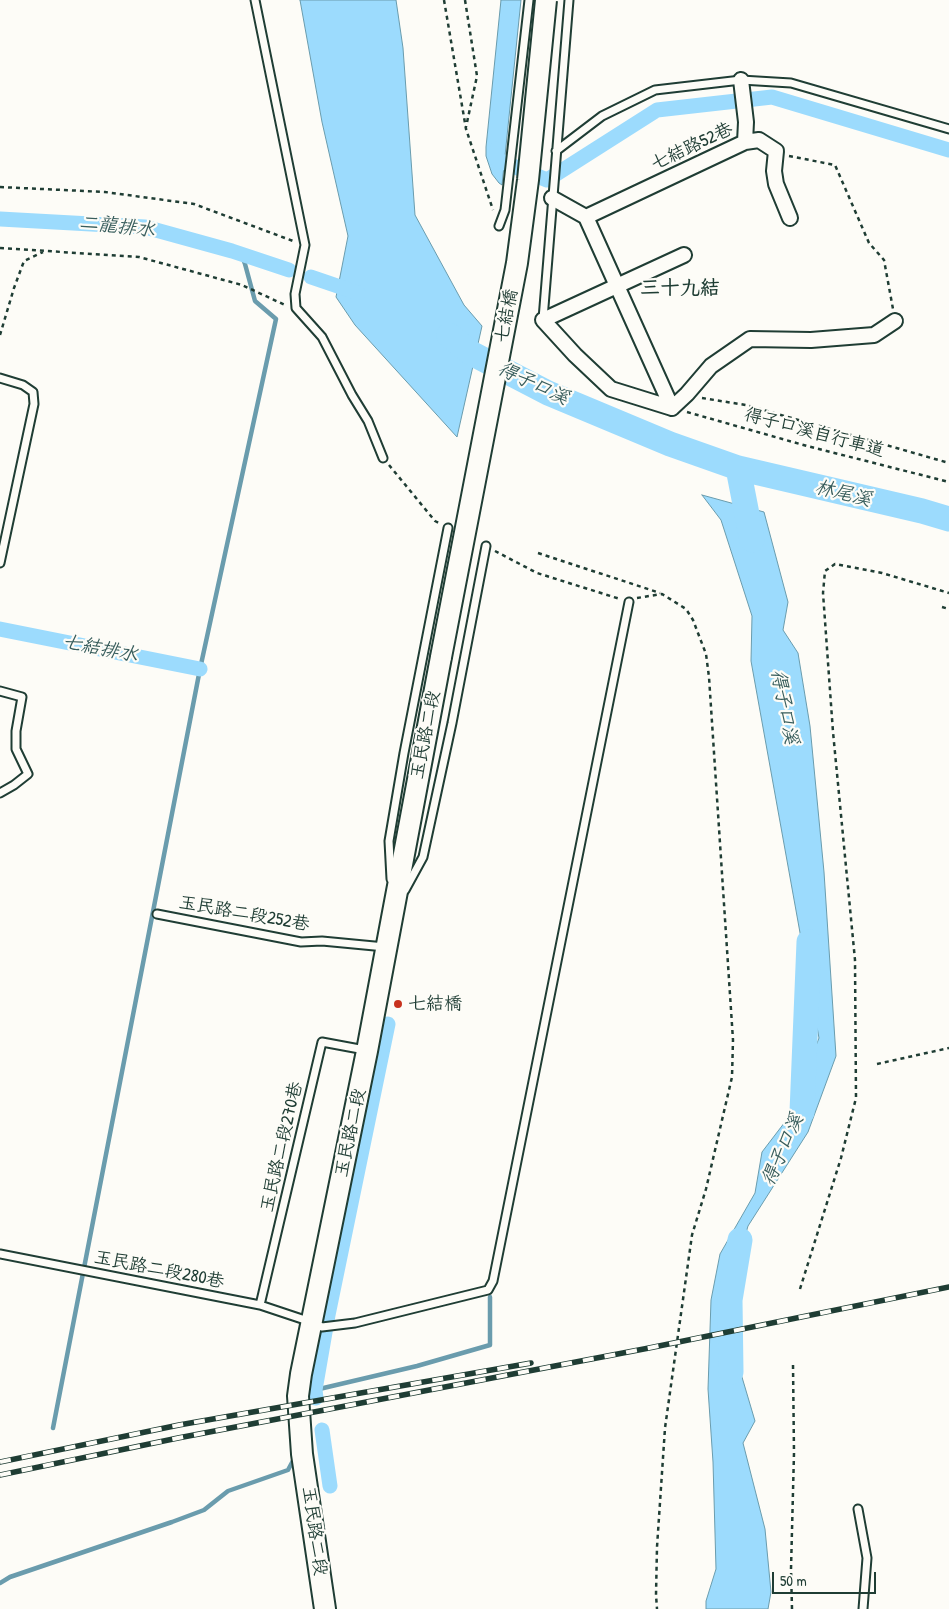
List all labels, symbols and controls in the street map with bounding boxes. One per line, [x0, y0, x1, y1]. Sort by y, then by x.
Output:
street label: 七結路52巷 [648, 119, 736, 175]
water label: 二龍排水 [78, 212, 156, 242]
district label: 三十九結 [640, 277, 720, 301]
street label: 七結橋 [491, 287, 523, 345]
water label: 得子口溪 [494, 358, 572, 410]
street label: 得子口溪自行車道 [742, 404, 886, 462]
water label: 林尾溪 [813, 476, 873, 512]
water label: 七結排水 [61, 631, 139, 667]
water label: 得子口溪 [766, 668, 802, 746]
street label: 玉民路二段 [407, 689, 445, 781]
street label: 玉民路二段252巷 [177, 892, 311, 936]
place label: 七結橋 [408, 993, 462, 1015]
marker: 七結橋 [392, 998, 404, 1010]
street label: 玉民路二段270巷 [256, 1080, 308, 1214]
street label: 玉民路二段 [331, 1087, 371, 1179]
water label: 得子口溪 [757, 1111, 809, 1189]
street label: 玉民路二段280巷 [92, 1247, 226, 1293]
street label: 玉民路二段 [297, 1485, 331, 1577]
scale bar [774, 1562, 878, 1594]
text: 50 m [780, 1570, 807, 1591]

